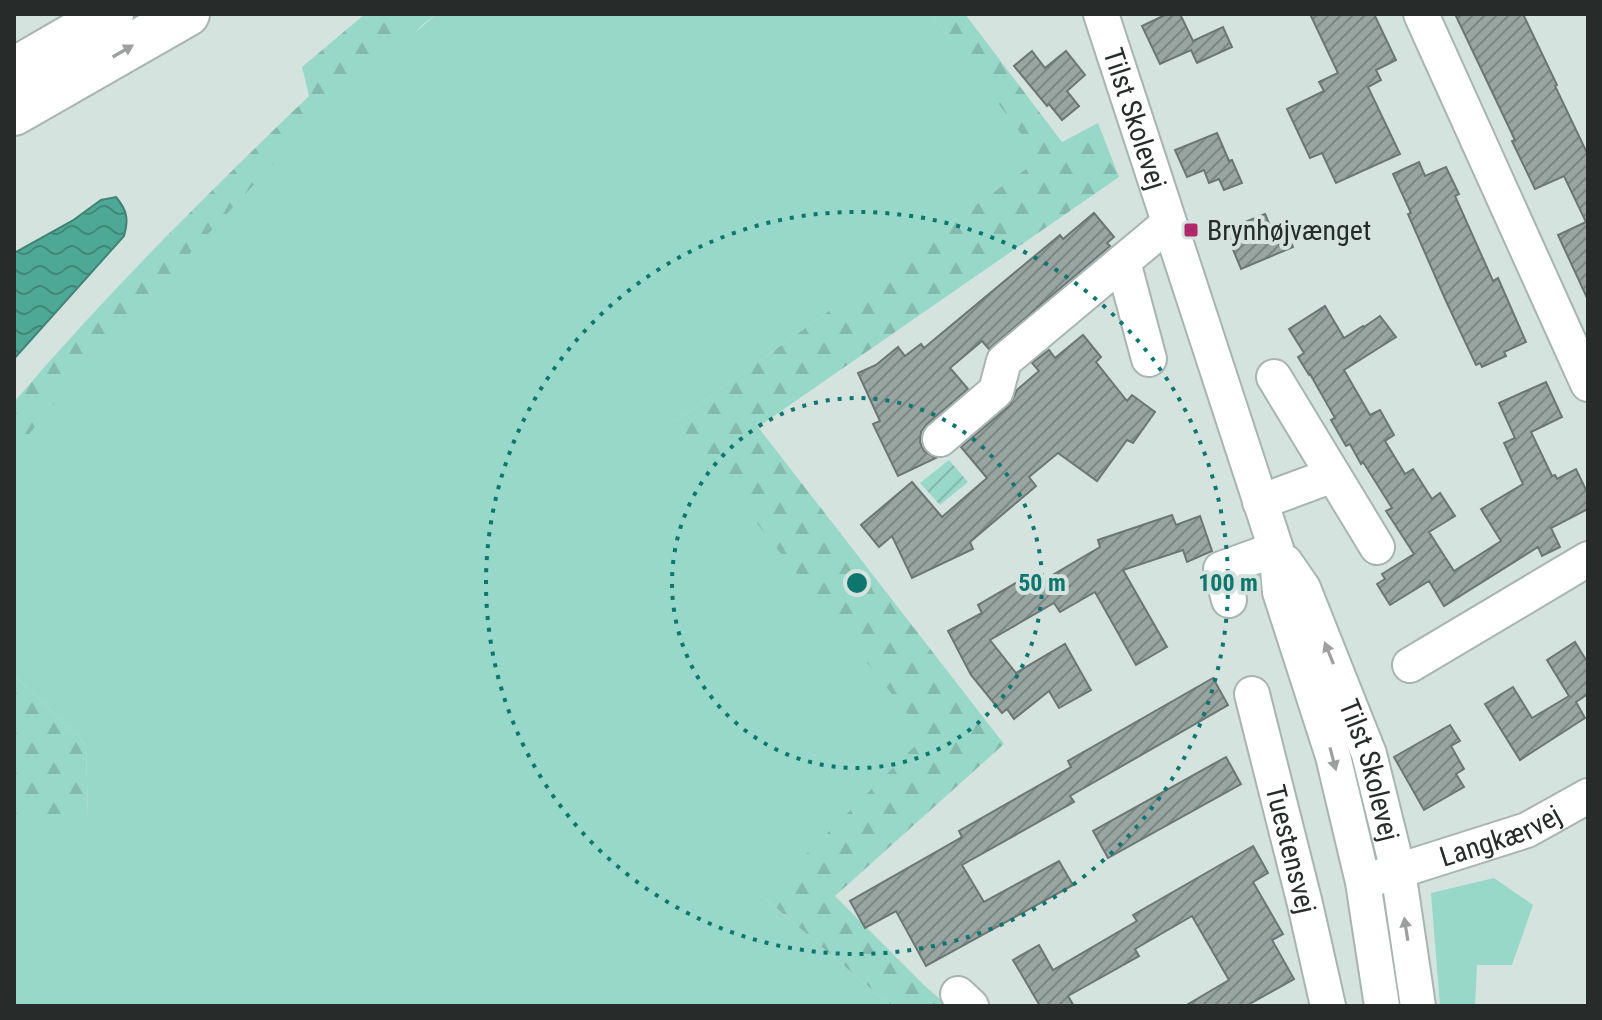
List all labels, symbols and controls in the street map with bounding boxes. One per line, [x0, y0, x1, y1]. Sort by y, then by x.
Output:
one-way arrow [111, 44, 134, 58]
street label: Tilst Skolevej [1097, 44, 1174, 193]
place label: Brynhøjvænget [1207, 214, 1371, 247]
marker: Brynhøjvænget [1182, 221, 1200, 239]
centre of rings [843, 569, 871, 597]
text: 50 m [1018, 569, 1066, 597]
text: 100 m [1198, 569, 1258, 597]
one-way arrow [1322, 641, 1335, 665]
street label: Tilst Skolevej [1332, 694, 1406, 844]
one-way arrow [1327, 746, 1339, 771]
street label: Tuestensvej [1259, 781, 1323, 917]
street label: Langkærvej [1435, 798, 1567, 873]
one-way arrow [1399, 916, 1412, 941]

